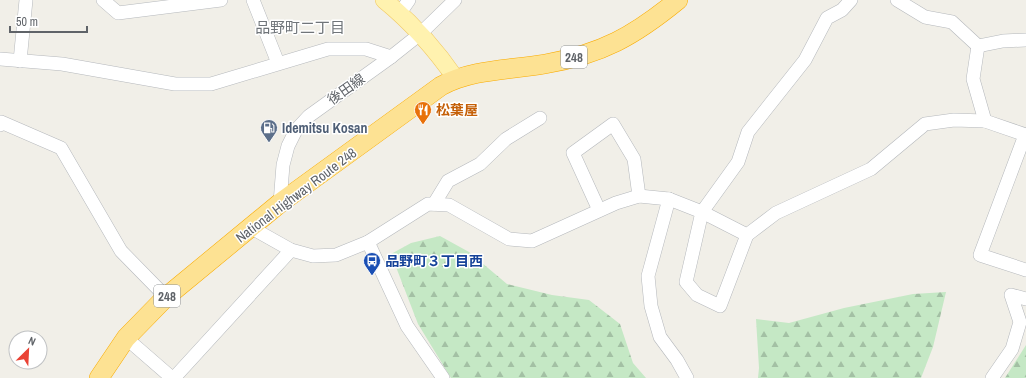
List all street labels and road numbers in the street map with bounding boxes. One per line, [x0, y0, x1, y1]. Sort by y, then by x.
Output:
road number: 248 [561, 46, 587, 68]
street label: 後田線 [324, 70, 368, 108]
street label: National Highway Route 248 [232, 144, 360, 246]
road number: 248 [154, 285, 180, 307]

